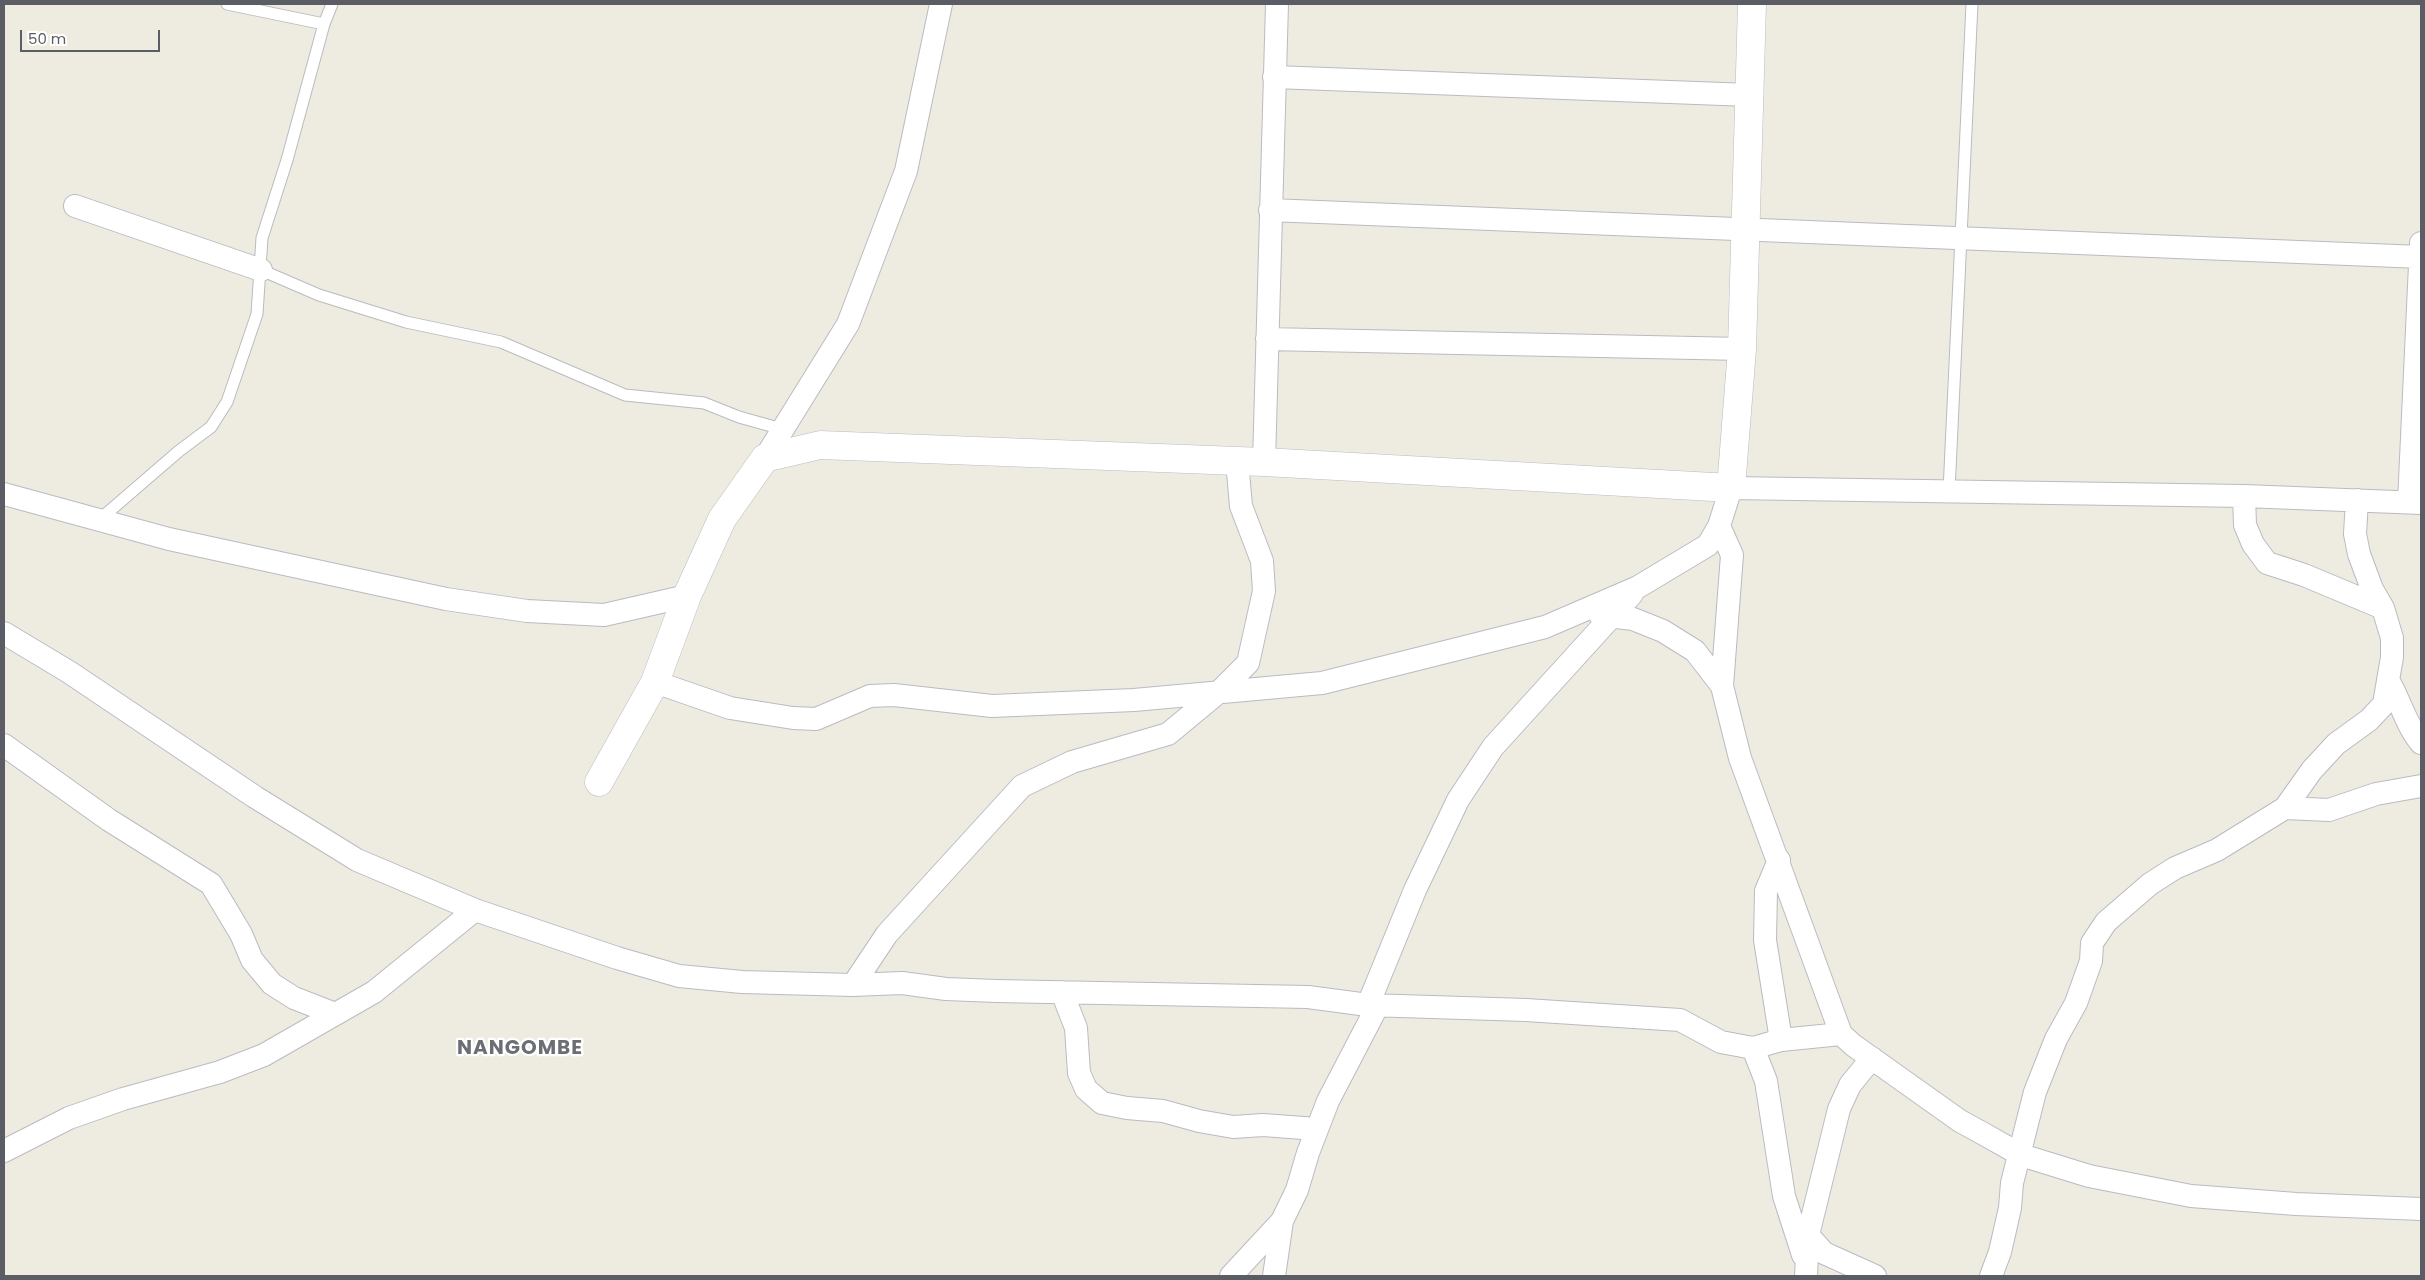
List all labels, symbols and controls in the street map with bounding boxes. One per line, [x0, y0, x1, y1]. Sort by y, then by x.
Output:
scale bar [22, 20, 162, 52]
text: 50 m [28, 28, 66, 49]
district label: NANGOMBE [456, 1037, 584, 1061]

